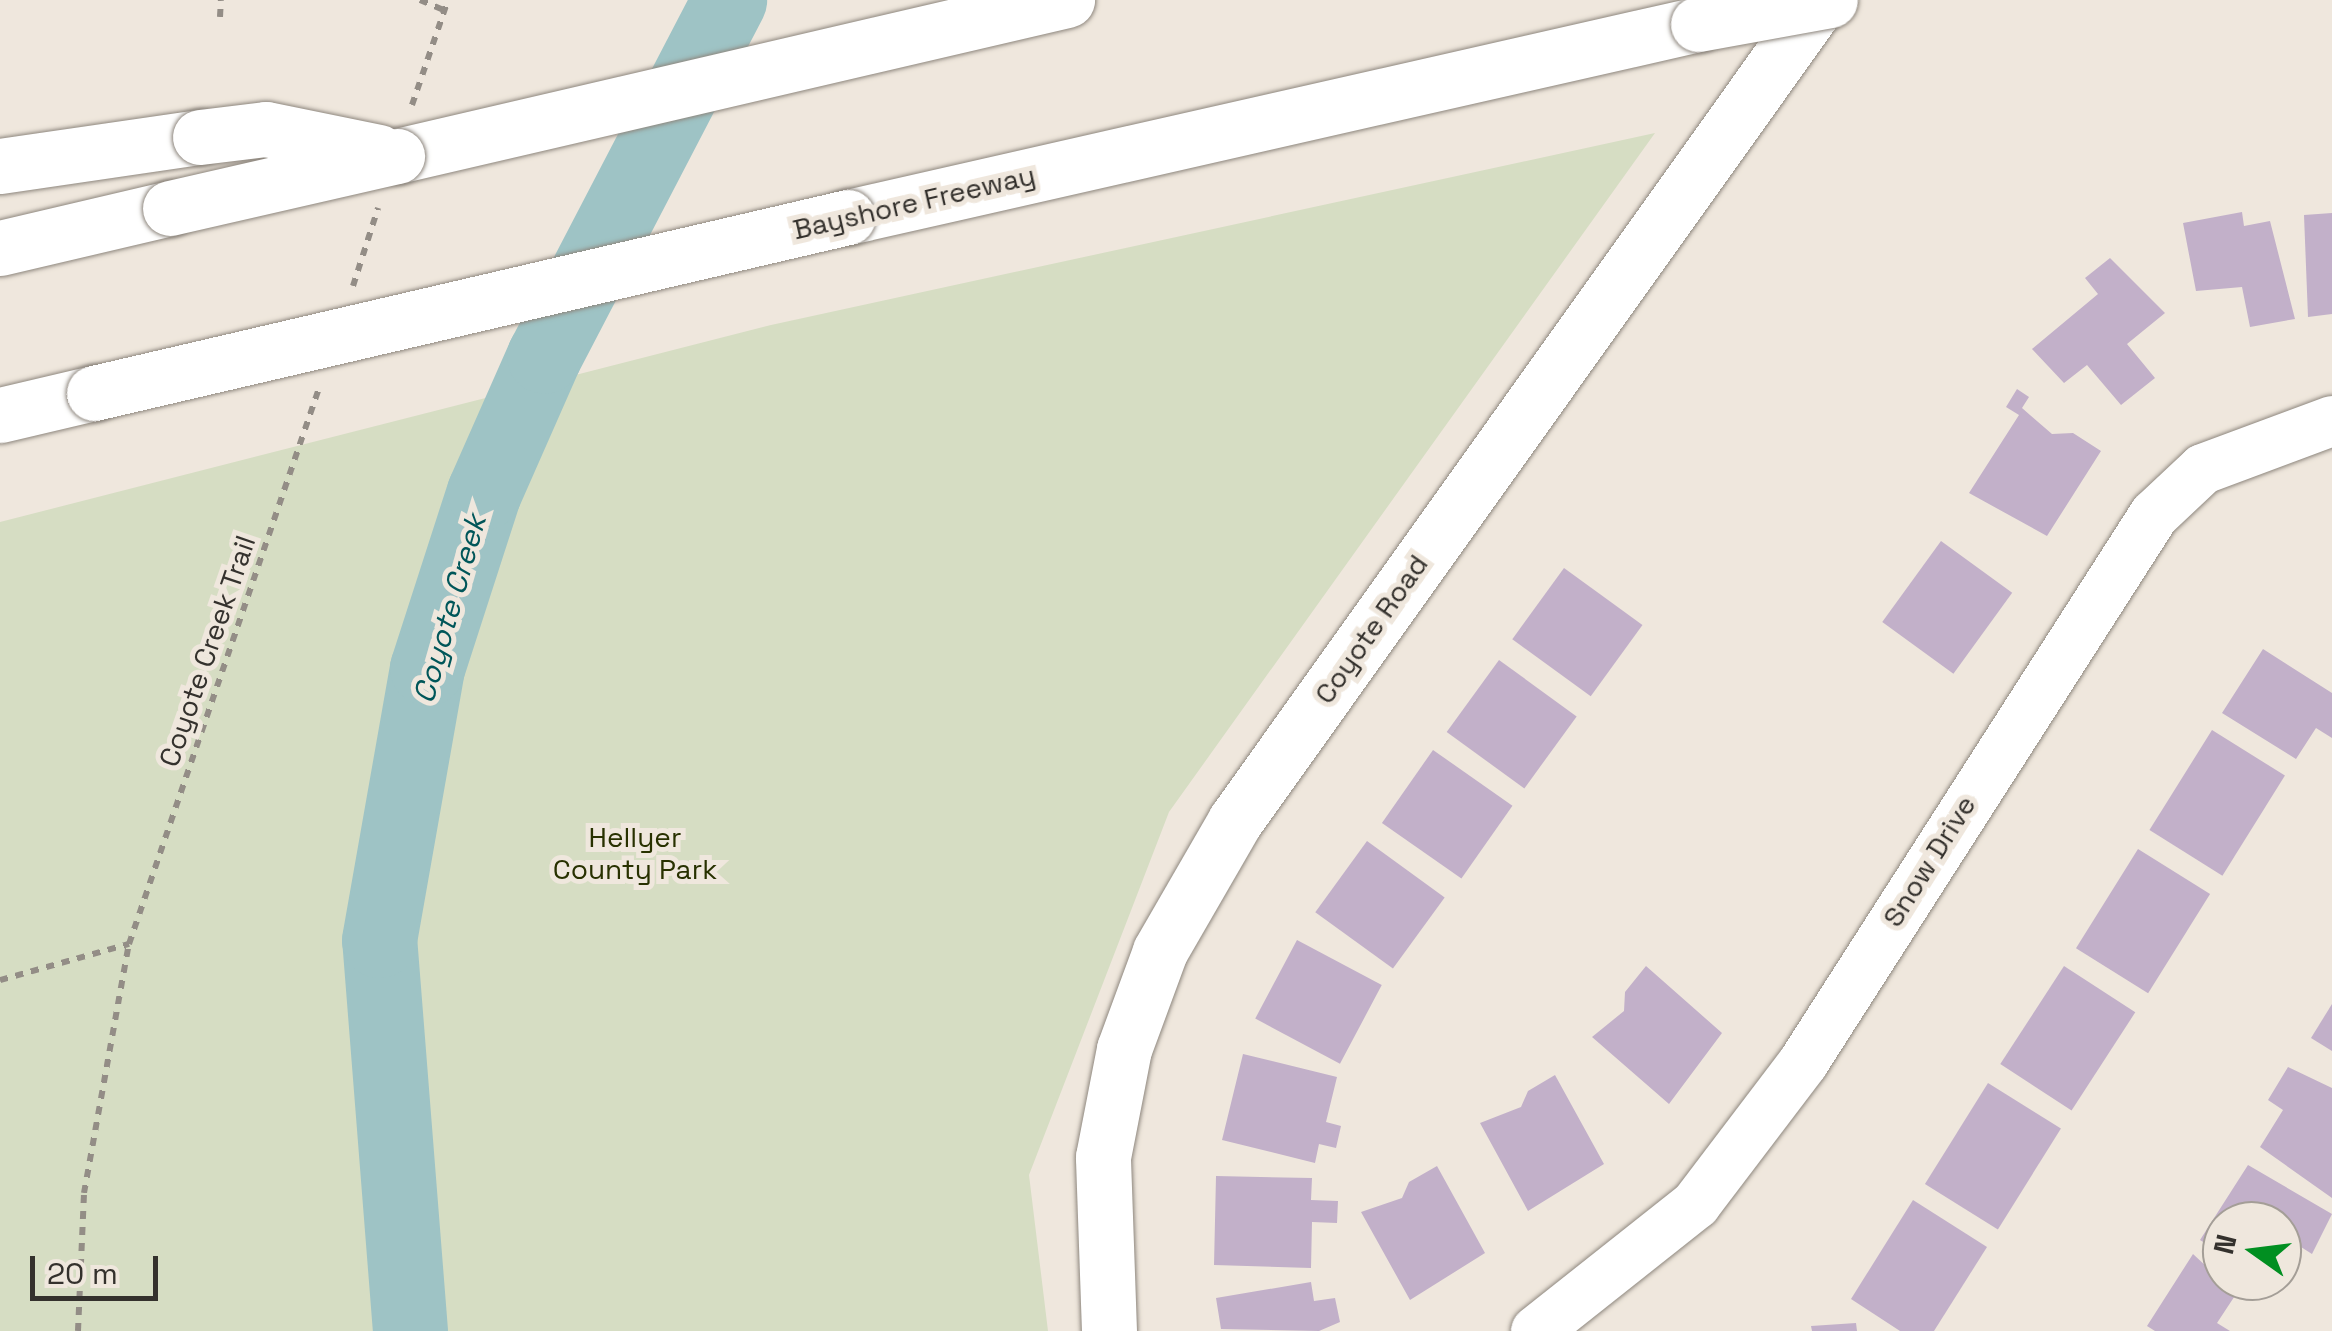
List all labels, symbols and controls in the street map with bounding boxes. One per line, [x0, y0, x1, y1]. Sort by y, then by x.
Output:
street label: Bayshore Freeway [790, 158, 1038, 246]
water label: Coyote Creek [406, 511, 494, 707]
street label: Coyote Creek Trail [152, 531, 262, 771]
street label: Coyote Road [1307, 548, 1435, 710]
street label: Snow Drive [1876, 789, 1982, 933]
park label: Hellyer County Park [553, 820, 717, 886]
north arrow [2202, 1201, 2302, 1301]
text: N [2205, 1231, 2245, 1258]
scale bar [35, 1236, 162, 1298]
text: 20 m [47, 1254, 118, 1293]

